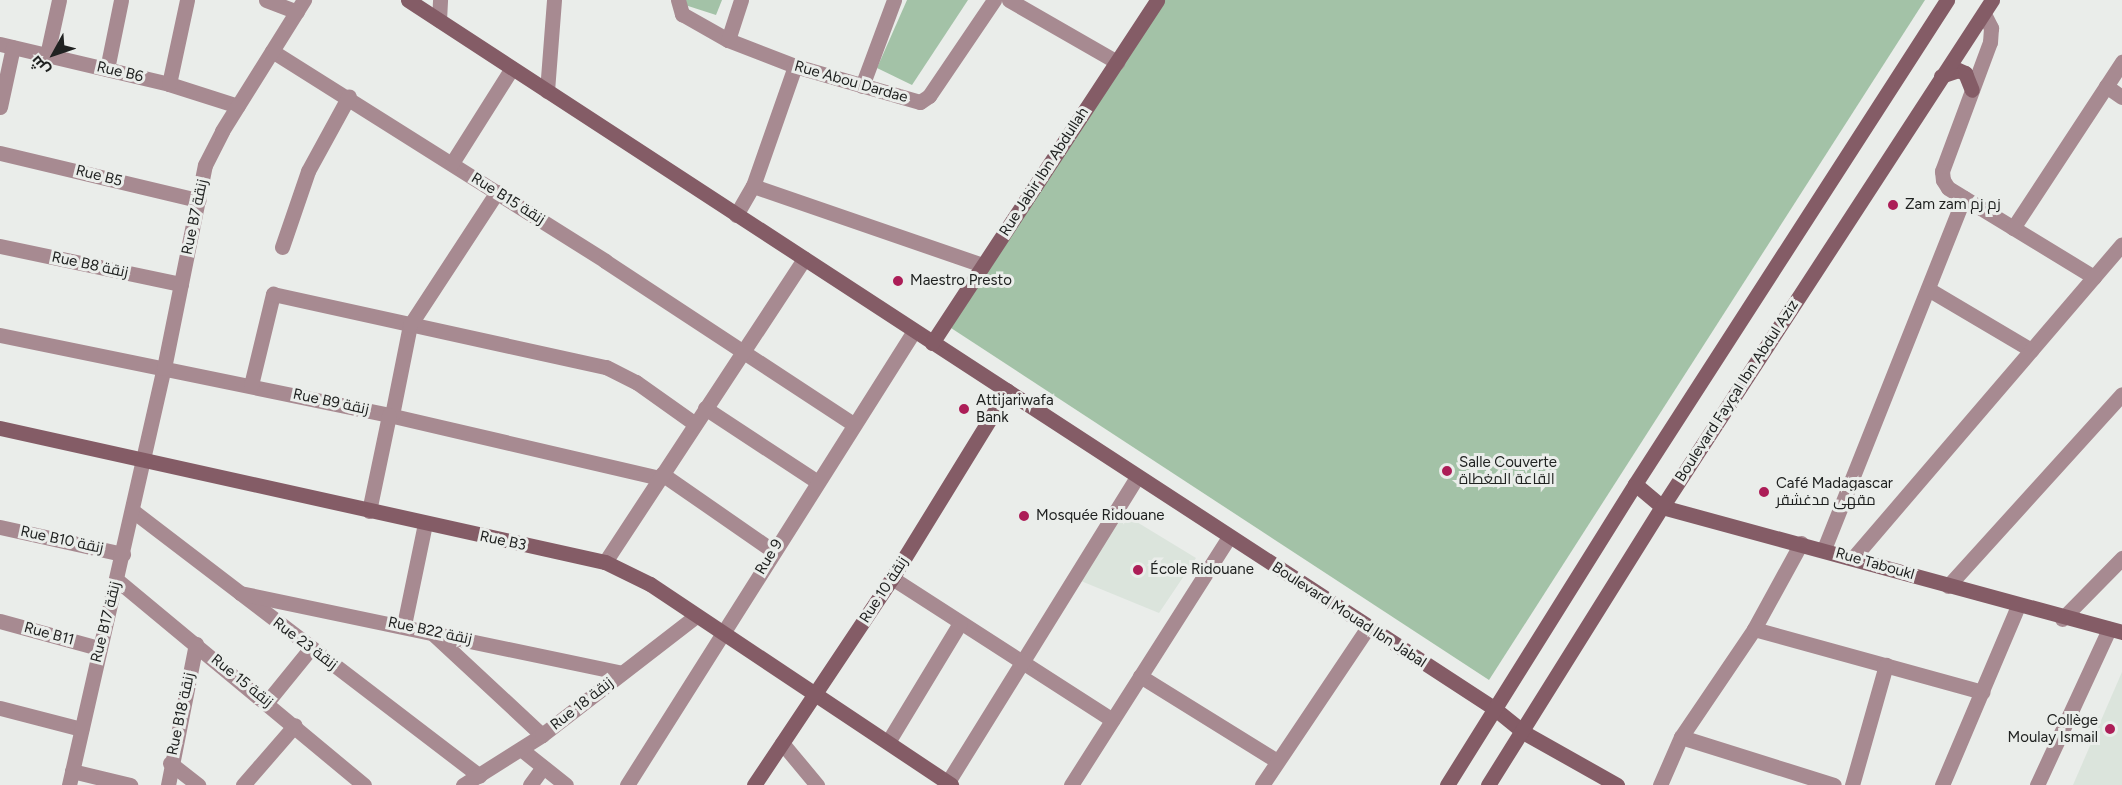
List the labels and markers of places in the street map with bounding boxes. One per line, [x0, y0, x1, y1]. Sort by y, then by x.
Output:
place label: Zam zam زم زم [1905, 196, 2001, 214]
marker: Zam zam زم زم [1886, 198, 1900, 212]
place label: Maestro Presto [910, 272, 1012, 290]
marker: Maestro Presto [891, 274, 905, 288]
place label: Attijariwafa Bank [976, 391, 1054, 426]
marker: Attijariwafa Bank [957, 402, 971, 416]
place label: Salle Couverte القاعة المغطاة [1459, 453, 1557, 488]
marker: Salle Couverte القاعة المغطاة [1440, 464, 1454, 478]
place label: Café Madagascar مقهى مدغشقر [1776, 474, 1893, 509]
marker: Café Madagascar مقهى مدغشقر [1757, 485, 1771, 499]
place label: Mosquée Ridouane [1036, 507, 1164, 525]
marker: Mosquée Ridouane [1017, 509, 1031, 523]
place label: École Ridouane [1150, 561, 1254, 579]
marker: École Ridouane [1131, 563, 1145, 577]
place label: Collège Moulay Ismail [2008, 711, 2098, 746]
marker: Collège Moulay Ismail [2103, 722, 2117, 736]

